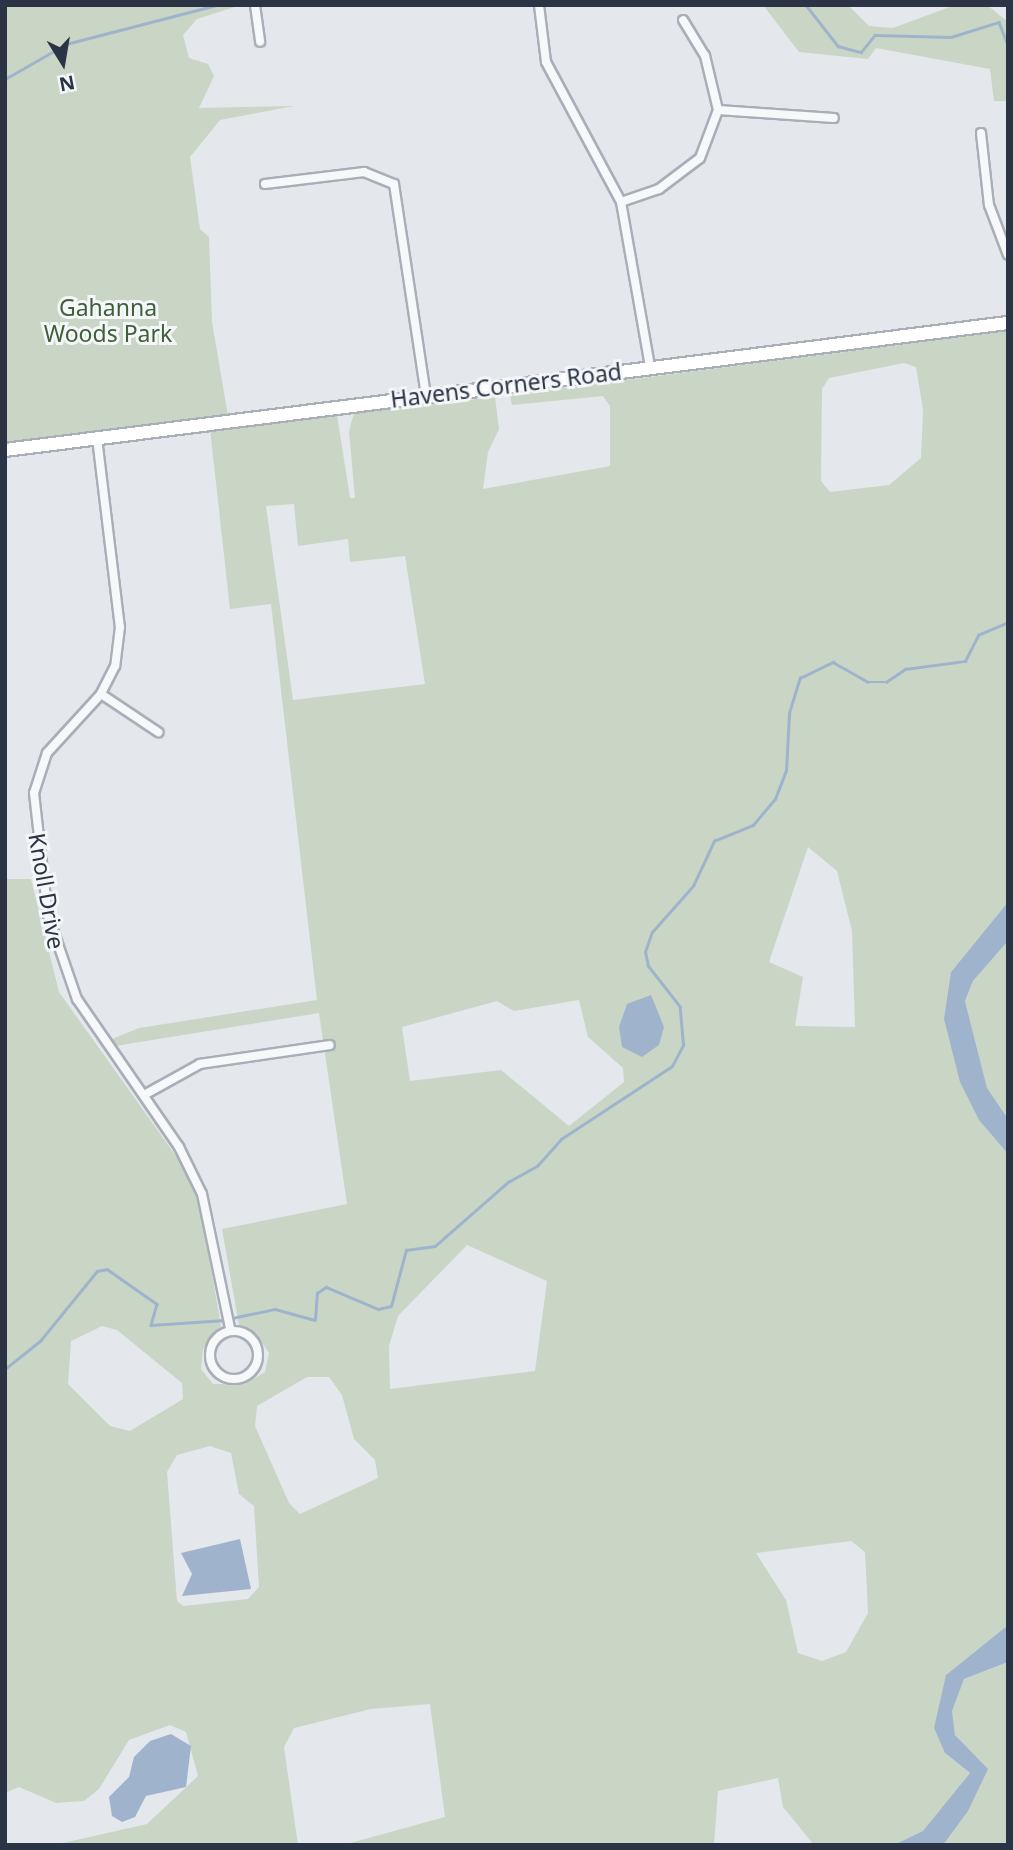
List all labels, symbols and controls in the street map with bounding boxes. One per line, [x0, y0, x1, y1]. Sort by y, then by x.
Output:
north arrow [28, 28, 98, 98]
text: N [57, 69, 77, 98]
park label: Gahanna Woods Park [44, 293, 172, 347]
street label: Havens Corners Road [389, 357, 623, 413]
street label: Knoll Drive [23, 831, 71, 951]

